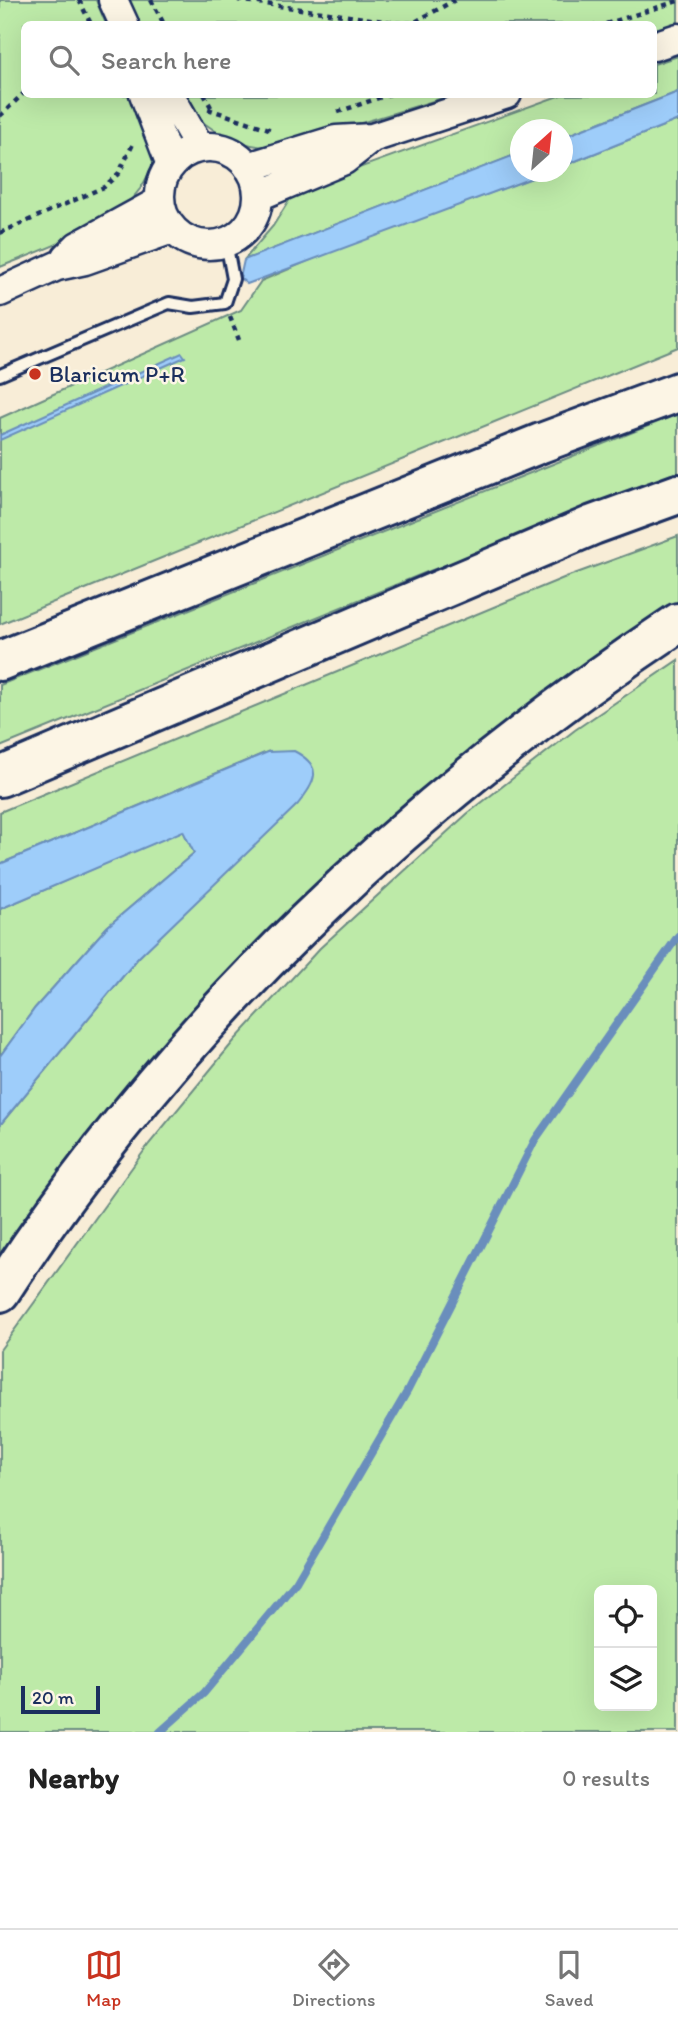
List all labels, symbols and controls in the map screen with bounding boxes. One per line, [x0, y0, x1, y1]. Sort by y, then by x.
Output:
search box [21, 21, 657, 98]
icon: search [45, 41, 83, 79]
text: Search here [101, 44, 231, 76]
north arrow [510, 119, 573, 182]
place label: Blaricum P+R [49, 360, 185, 388]
marker: Blaricum P+R [27, 366, 43, 382]
map controls [594, 1585, 657, 1711]
button: locate [594, 1585, 657, 1648]
button: layers [594, 1648, 657, 1711]
scale bar [21, 1683, 100, 1715]
text: 20 m [32, 1686, 74, 1709]
text: Nearby [28, 1759, 119, 1796]
text: 0 results [562, 1764, 650, 1792]
tab: Map [85, 1946, 123, 2011]
tab: Directions [292, 1946, 376, 2011]
tab: Saved [545, 1946, 593, 2011]

